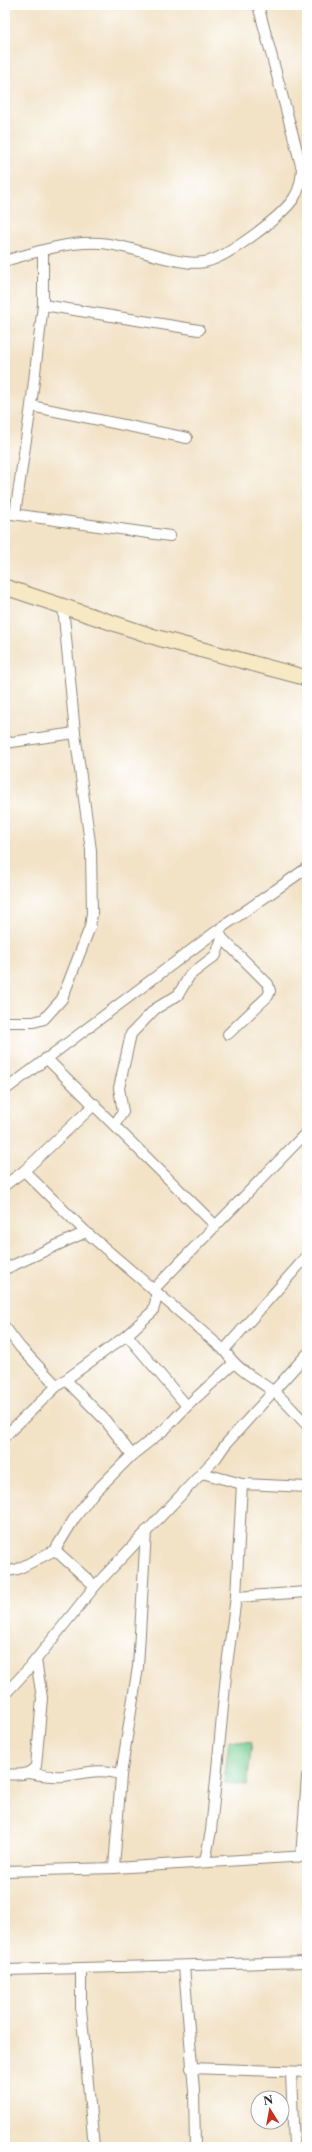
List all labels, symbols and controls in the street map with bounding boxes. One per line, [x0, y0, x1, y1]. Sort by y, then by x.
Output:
north arrow [250, 2090, 290, 2130]
text: N [262, 2092, 275, 2108]

